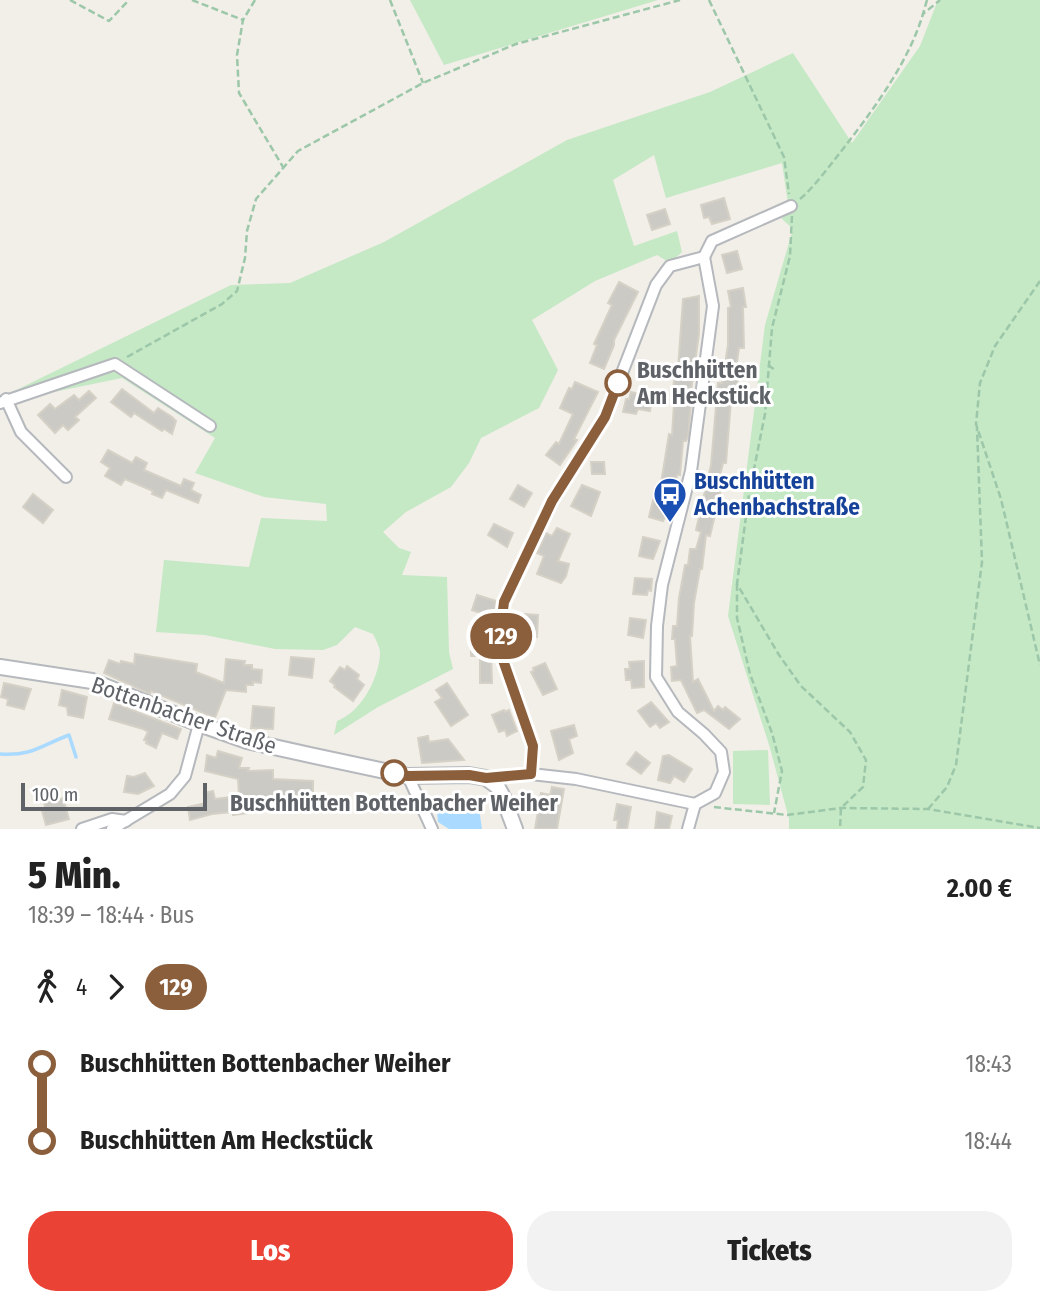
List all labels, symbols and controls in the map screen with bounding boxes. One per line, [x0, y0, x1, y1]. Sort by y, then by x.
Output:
place label: Buschhütten Am Heckstück [636, 356, 771, 410]
marker: Buschhütten Am Heckstück [605, 370, 631, 396]
place label: Buschhütten Achenbachstraße [693, 467, 860, 521]
bus stop icon: Buschhütten Achenbachstraße [651, 475, 689, 524]
line badge: 129 [461, 613, 541, 659]
text: 129 [484, 622, 518, 650]
street label: Bottenbacher Straße [88, 670, 280, 760]
marker: Buschhütten Bottenbacher Weiher [381, 760, 407, 786]
scale bar [21, 780, 206, 812]
text: 100 m [32, 783, 78, 806]
place label: Buschhütten Bottenbacher Weiher [230, 789, 558, 817]
text: 5 Min. [28, 852, 121, 898]
text: 2.00 € [947, 873, 1012, 904]
text: 18:39 – 18:44 · Bus [28, 901, 194, 929]
icon: walk [28, 968, 66, 1006]
icon: forward [97, 968, 135, 1006]
text: 4 [76, 973, 87, 1001]
text: 129 [159, 973, 193, 1001]
text: Buschhütten Bottenbacher Weiher [80, 1048, 451, 1079]
text: 18:43 [966, 1050, 1012, 1078]
text: Buschhütten Am Heckstück [80, 1125, 373, 1156]
text: 18:44 [965, 1127, 1012, 1155]
button: Los [28, 1211, 513, 1291]
button: Tickets [527, 1211, 1012, 1291]

